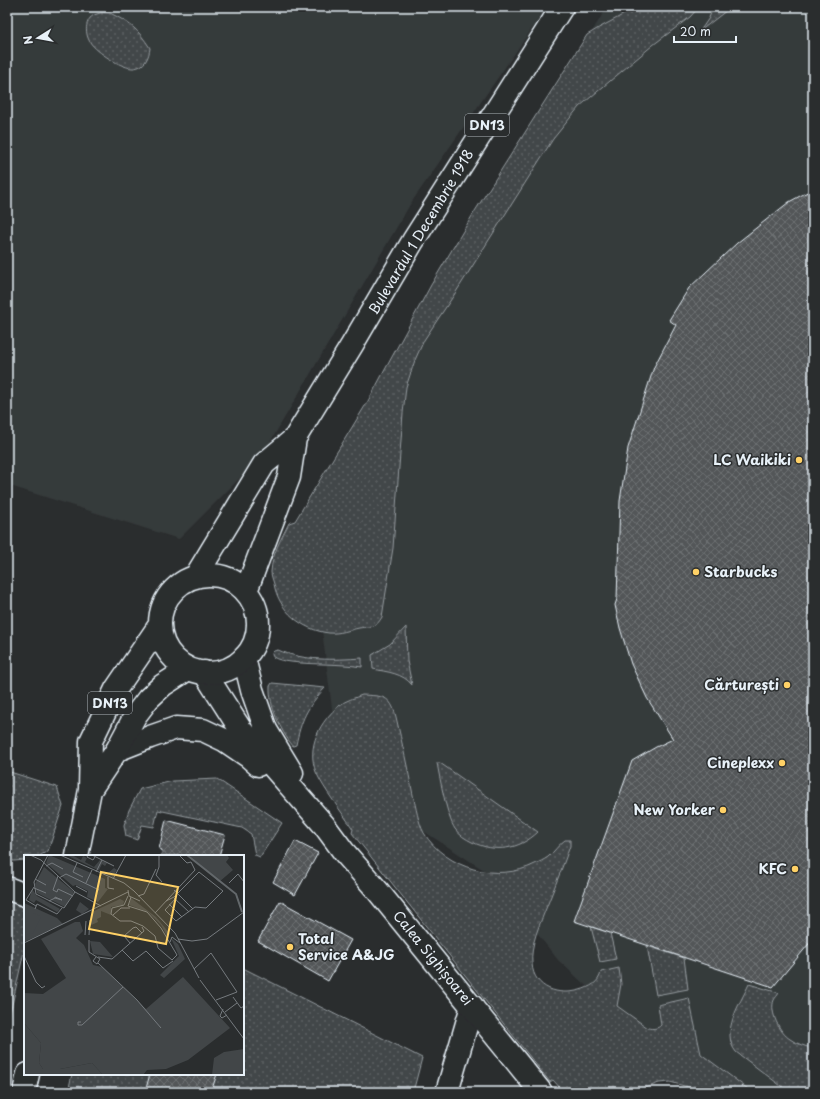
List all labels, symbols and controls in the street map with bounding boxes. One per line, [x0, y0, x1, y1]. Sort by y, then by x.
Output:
north arrow [18, 18, 58, 58]
scale bar [674, 18, 736, 44]
text: 20 m [680, 22, 711, 40]
text: N [18, 34, 37, 46]
road number: DN13 [465, 114, 509, 136]
street label: Bulevardul 1 Decembrie 1918 [363, 145, 478, 318]
place label: LC Waikiki [713, 449, 791, 470]
marker: LC Waikiki [794, 455, 804, 465]
place label: Starbucks [704, 561, 778, 582]
marker: Starbucks [691, 567, 701, 577]
place label: Cărturești [704, 674, 779, 695]
marker: Cărturești [782, 680, 792, 690]
road number: DN13 [88, 692, 132, 714]
place label: Cineplexx [707, 752, 774, 773]
marker: Cineplexx [777, 758, 787, 768]
place label: New Yorker [633, 799, 716, 820]
marker: New Yorker [718, 805, 728, 815]
inset map [24, 855, 244, 1075]
place label: KFC [758, 858, 787, 879]
marker: KFC [790, 864, 800, 874]
street label: Calea Sighișoarei [388, 906, 478, 1010]
place label: Total Service A&JG [298, 928, 394, 965]
marker: Total Service A&JG [285, 942, 295, 952]

